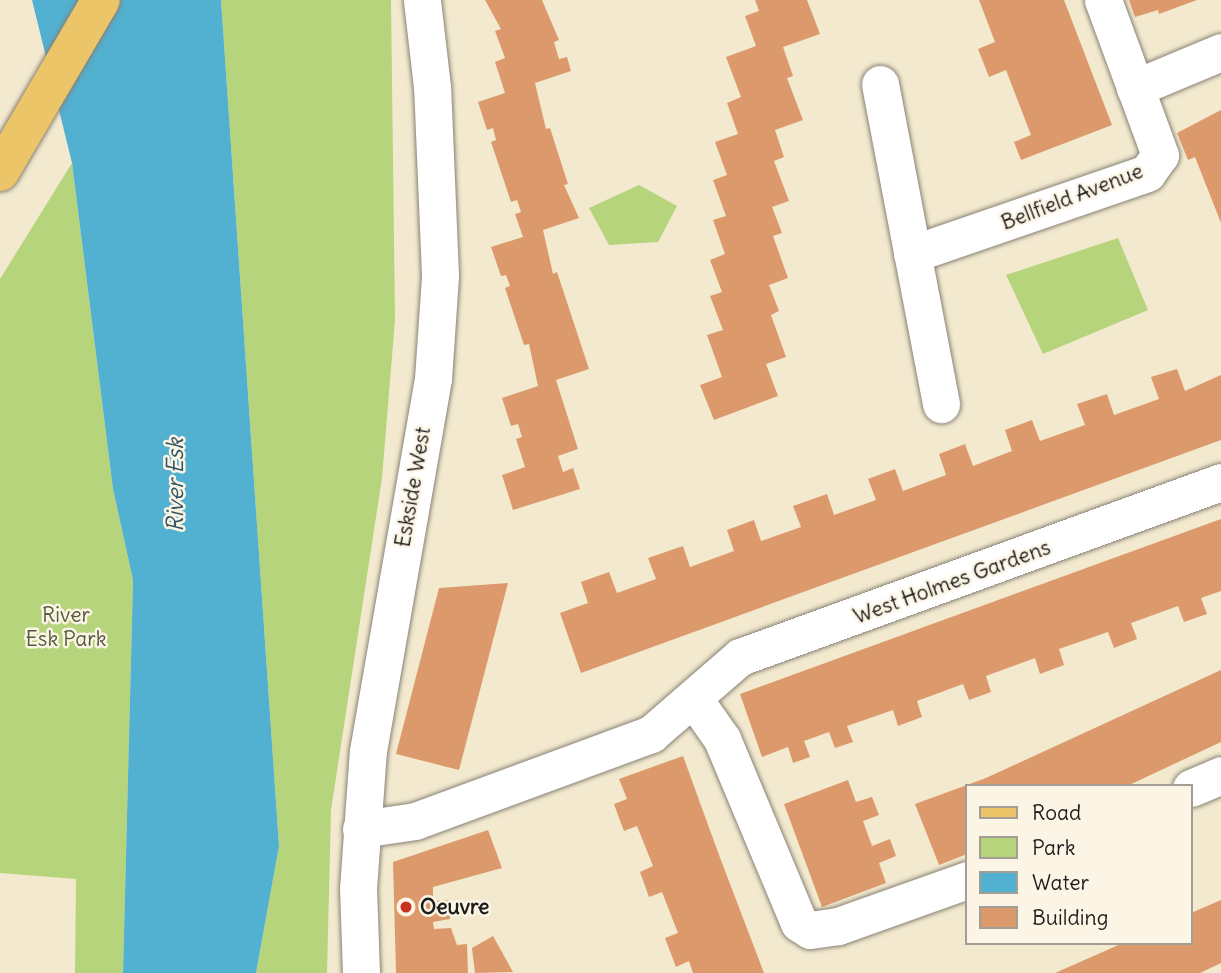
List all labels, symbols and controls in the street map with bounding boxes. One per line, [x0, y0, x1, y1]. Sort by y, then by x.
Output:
street label: Bellfield Avenue [998, 158, 1146, 236]
street label: Eskside West [390, 425, 436, 549]
water label: River Esk [161, 438, 189, 532]
street label: West Holmes Gardens [850, 535, 1054, 629]
park label: River Esk Park [26, 602, 106, 652]
legend [965, 784, 1193, 945]
text: Road [1032, 799, 1081, 826]
text: Park [1032, 834, 1075, 861]
text: Water [1032, 869, 1089, 896]
place label: Oeuvre [420, 894, 489, 920]
marker: Oeuvre [398, 899, 414, 915]
text: Building [1032, 904, 1108, 931]

